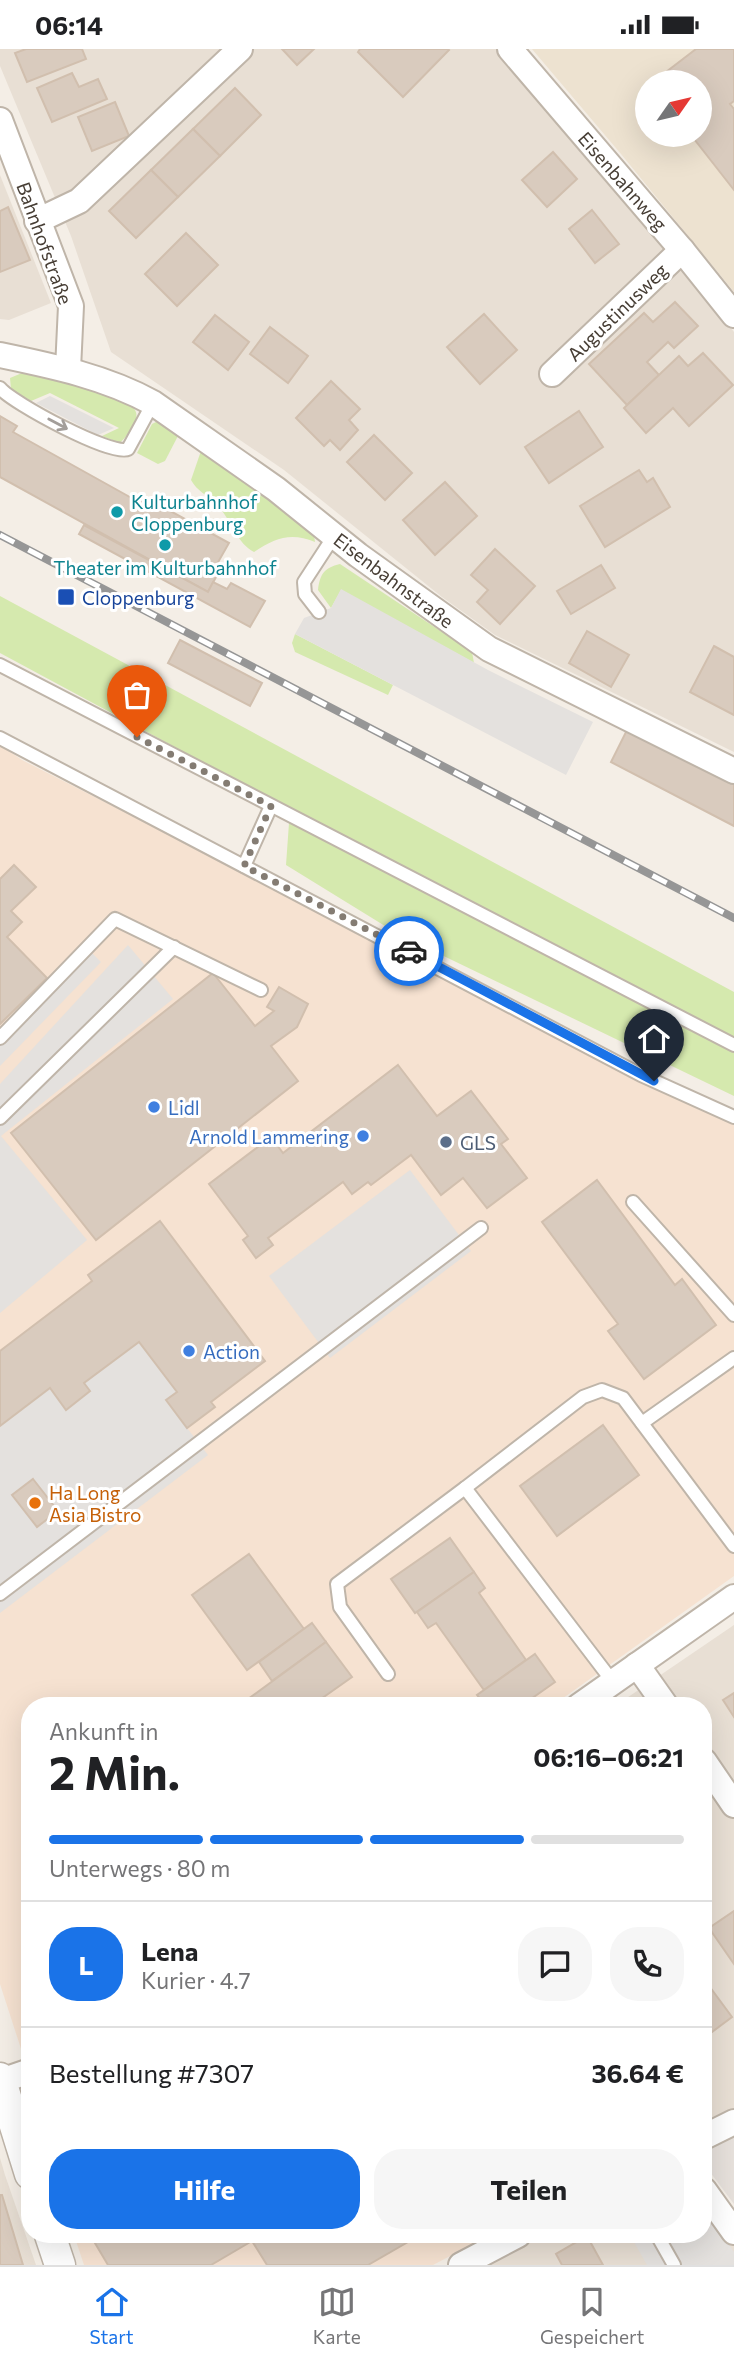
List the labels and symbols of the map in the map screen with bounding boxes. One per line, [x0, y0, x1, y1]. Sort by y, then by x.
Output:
north arrow [635, 70, 712, 147]
street label: Eisenbahnweg [574, 127, 672, 235]
street label: Bahnhofstraße [12, 179, 78, 307]
street label: Augustinusweg [562, 258, 672, 366]
one-way arrow [47, 417, 67, 431]
place label: Kulturbahnhof Cloppenburg [131, 490, 258, 535]
marker: Kulturbahnhof Cloppenburg [109, 504, 125, 520]
street label: Eisenbahnstraße [330, 528, 458, 632]
marker: Theater im Kulturbahnhof [157, 537, 173, 553]
place label: Theater im Kulturbahnhof [53, 556, 277, 579]
place label: Cloppenburg [82, 586, 194, 609]
marker: Cloppenburg [56, 587, 76, 607]
pin [107, 665, 167, 737]
courier [374, 916, 444, 986]
pin [624, 1009, 684, 1081]
place label: Lidl [168, 1096, 200, 1119]
marker: Lidl [146, 1099, 162, 1115]
place label: Arnold Lammering [189, 1125, 349, 1148]
marker: Arnold Lammering [355, 1128, 371, 1144]
place label: GLS [460, 1131, 496, 1154]
marker: GLS [438, 1134, 454, 1150]
place label: Action [203, 1340, 260, 1363]
marker: Action [181, 1343, 197, 1359]
place label: Ha Long Asia Bistro [49, 1481, 141, 1526]
marker: Ha Long Asia Bistro [27, 1495, 43, 1511]

